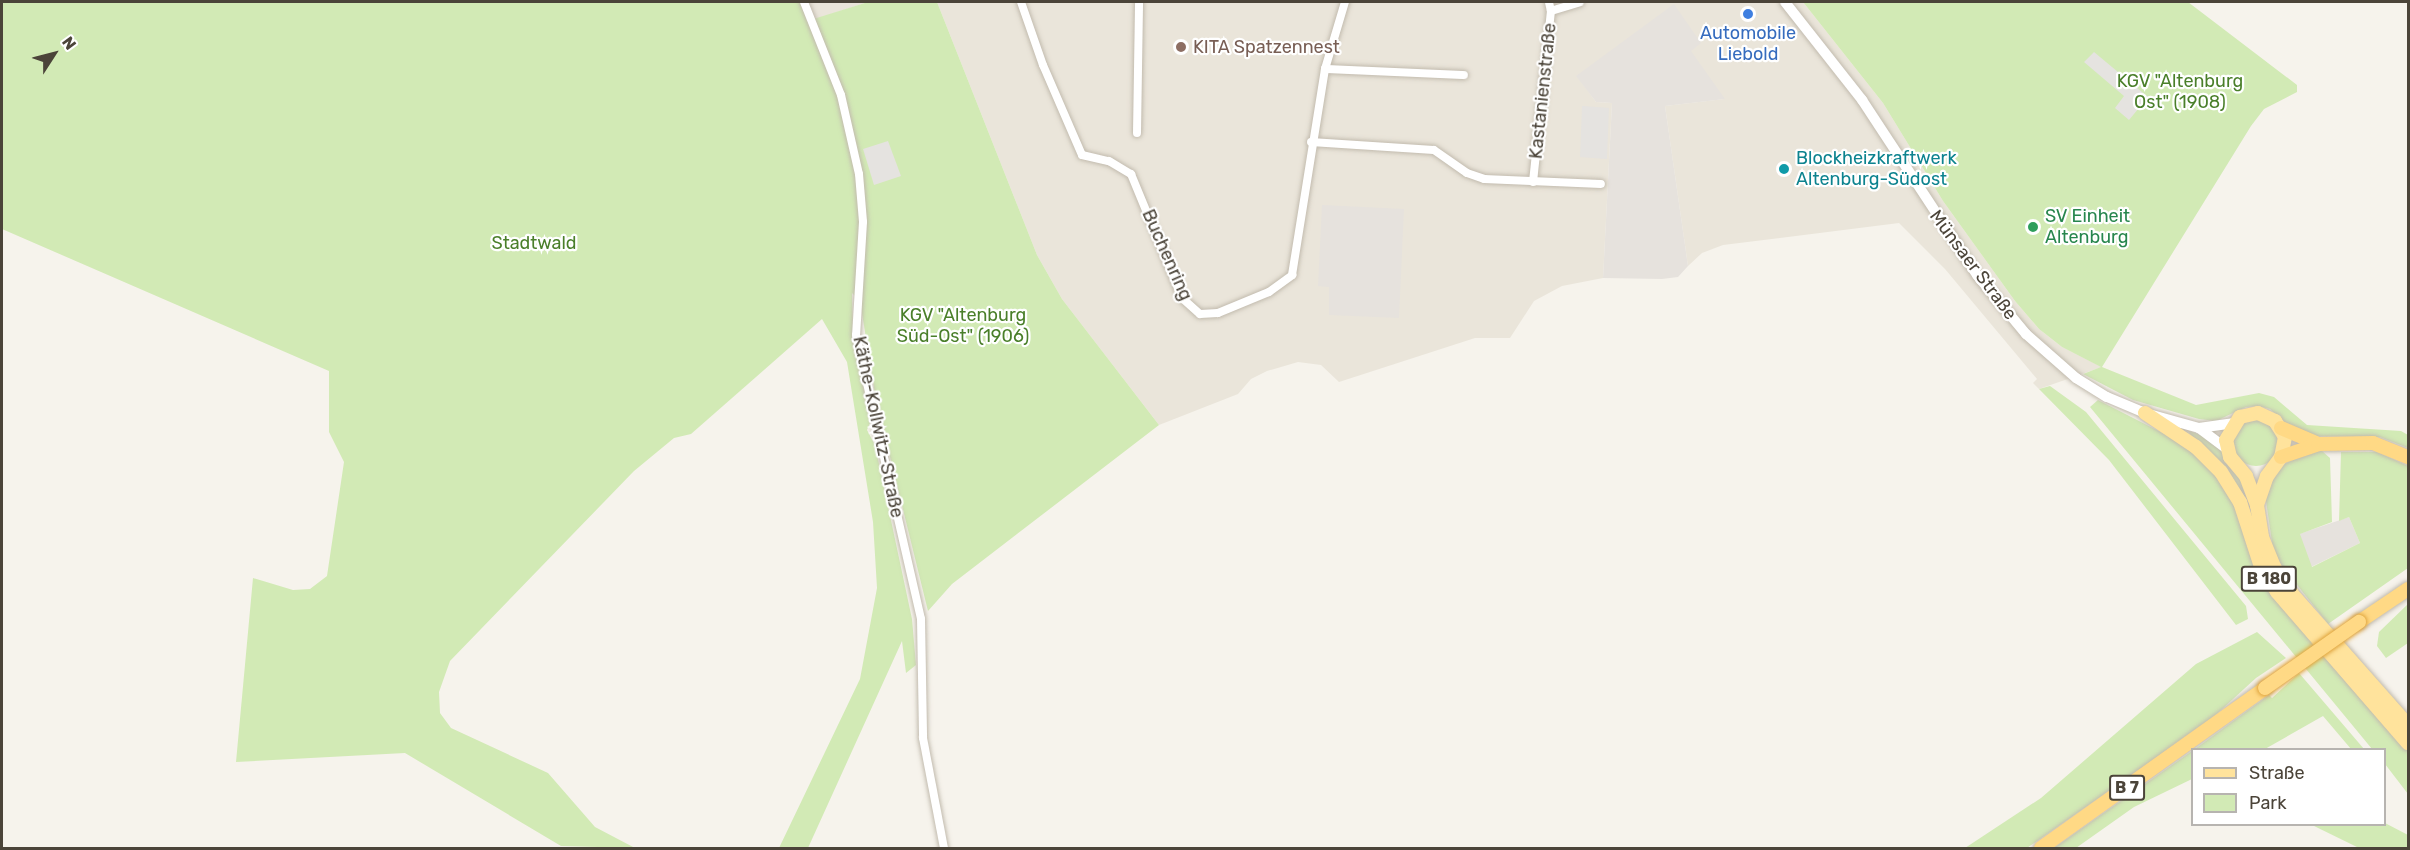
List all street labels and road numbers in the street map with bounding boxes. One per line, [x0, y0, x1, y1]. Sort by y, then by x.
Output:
street label: Kastanienstraße [1525, 22, 1561, 160]
street label: Buchenring [1137, 206, 1197, 304]
street label: Münsaer Straße [1925, 206, 2021, 324]
street label: Käthe-Kollwitz-Straße [848, 334, 908, 520]
road number: B 180 [2240, 566, 2298, 592]
road number: B 7 [2109, 775, 2145, 801]

